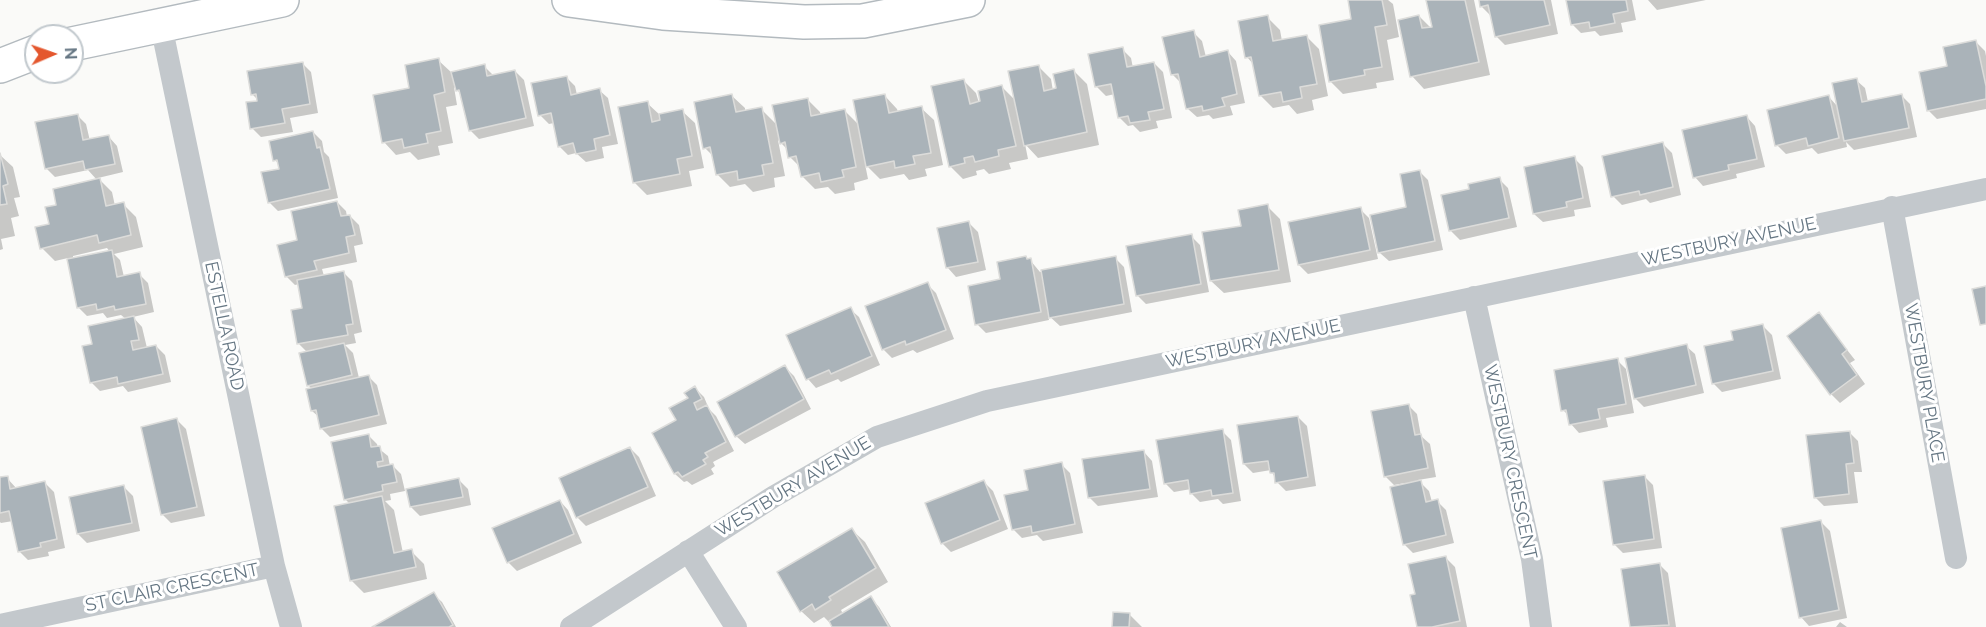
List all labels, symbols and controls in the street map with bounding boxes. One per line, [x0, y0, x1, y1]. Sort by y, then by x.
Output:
north arrow [24, 24, 84, 84]
text: N [61, 47, 80, 60]
street label: WESTBURY AVENUE [1640, 213, 1818, 271]
street label: ESTELLA ROAD [200, 260, 248, 392]
street label: WESTBURY PLACE [1899, 302, 1949, 464]
street label: WESTBURY AVENUE [1164, 315, 1342, 373]
street label: WESTBURY CRESCENT [1479, 363, 1541, 561]
street label: WESTBURY AVENUE [711, 432, 875, 542]
street label: ST CLAIR CRESCENT [83, 559, 261, 617]

